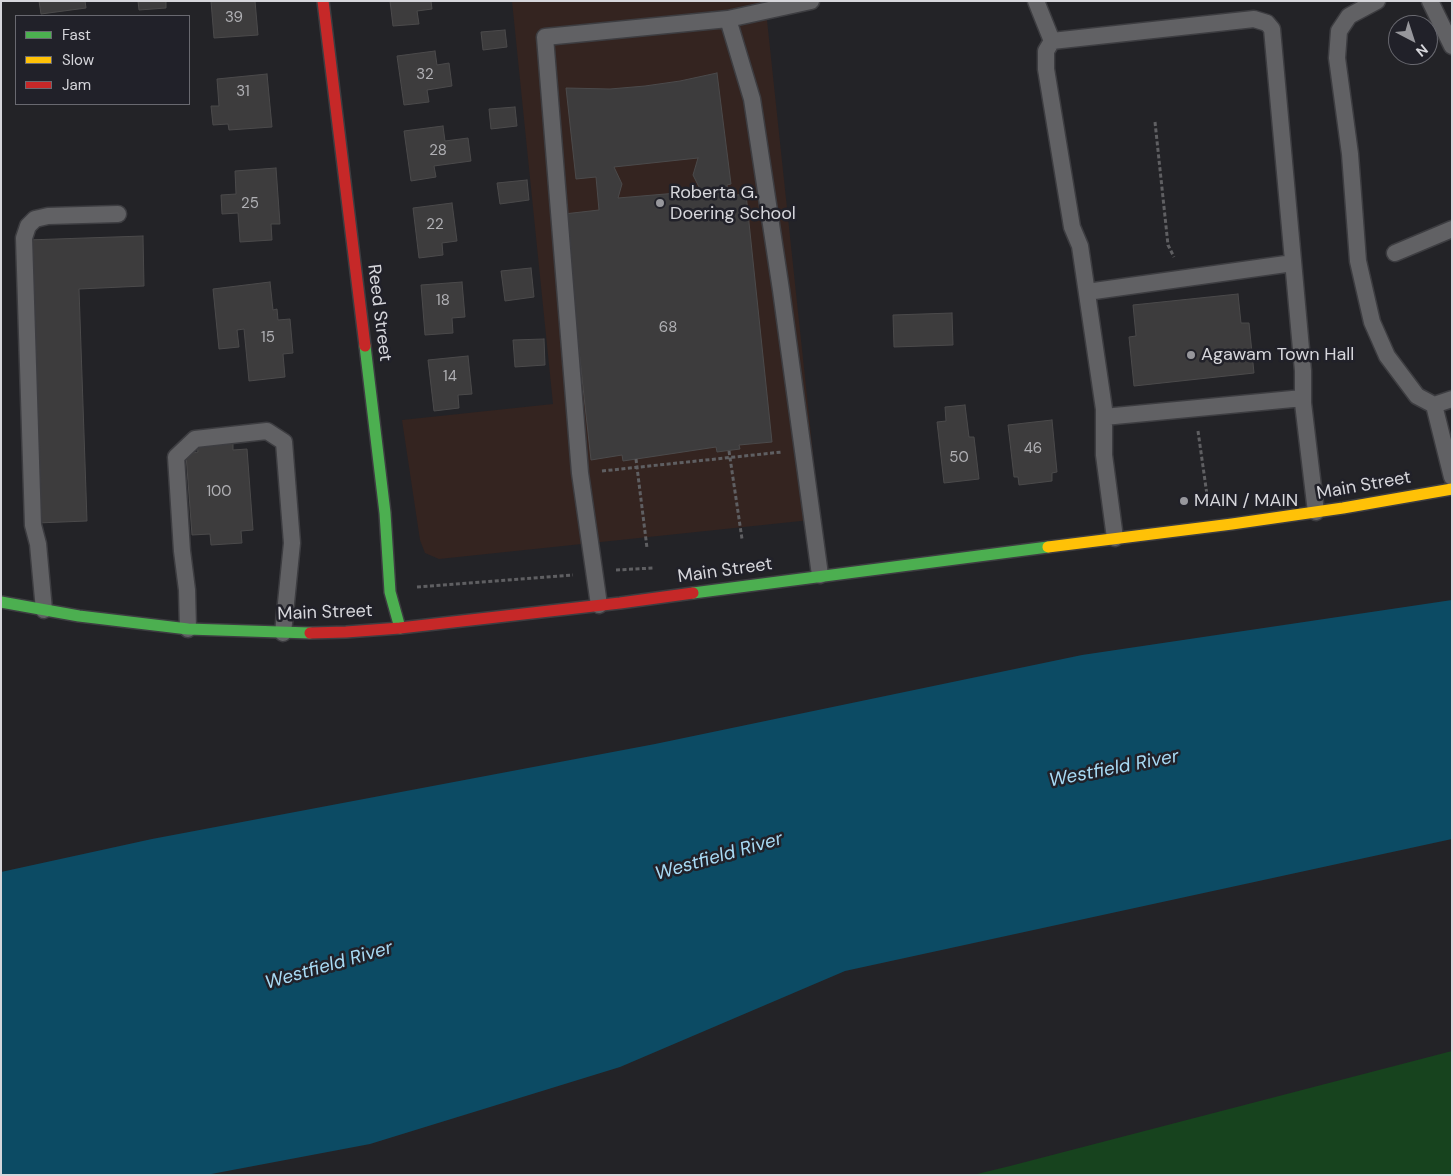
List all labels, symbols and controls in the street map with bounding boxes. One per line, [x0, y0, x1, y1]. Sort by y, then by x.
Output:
house number: 39 [225, 9, 243, 27]
legend [15, 15, 190, 105]
north arrow [1388, 15, 1438, 65]
text: Fast [62, 25, 91, 45]
text: N [1412, 41, 1432, 61]
text: Slow [62, 50, 94, 70]
house number: 32 [416, 66, 434, 84]
text: Jam [62, 75, 91, 95]
house number: 31 [236, 83, 250, 101]
house number: 28 [429, 142, 447, 160]
place label: Roberta G. Doering School [670, 182, 796, 224]
house number: 25 [241, 195, 259, 213]
marker: Roberta G. Doering School [654, 197, 666, 209]
house number: 22 [426, 216, 444, 234]
street label: Reed Street [362, 263, 396, 363]
house number: 18 [436, 292, 450, 310]
house number: 68 [659, 319, 677, 337]
house number: 15 [261, 329, 275, 347]
place label: Agawam Town Hall [1201, 344, 1354, 366]
marker: Agawam Town Hall [1185, 349, 1197, 361]
house number: 14 [443, 368, 457, 386]
house number: 46 [1024, 440, 1042, 458]
house number: 50 [949, 449, 969, 467]
street label: Main Street [1315, 467, 1413, 505]
house number: 100 [206, 483, 232, 501]
place label: MAIN / MAIN [1194, 490, 1298, 512]
marker: MAIN / MAIN [1178, 495, 1190, 507]
street label: Main Street [676, 554, 774, 588]
street label: Main Street [277, 601, 373, 625]
water label: Westfield River [1047, 745, 1181, 793]
water label: Westfield River [653, 828, 785, 886]
water label: Westfield River [263, 937, 395, 995]

